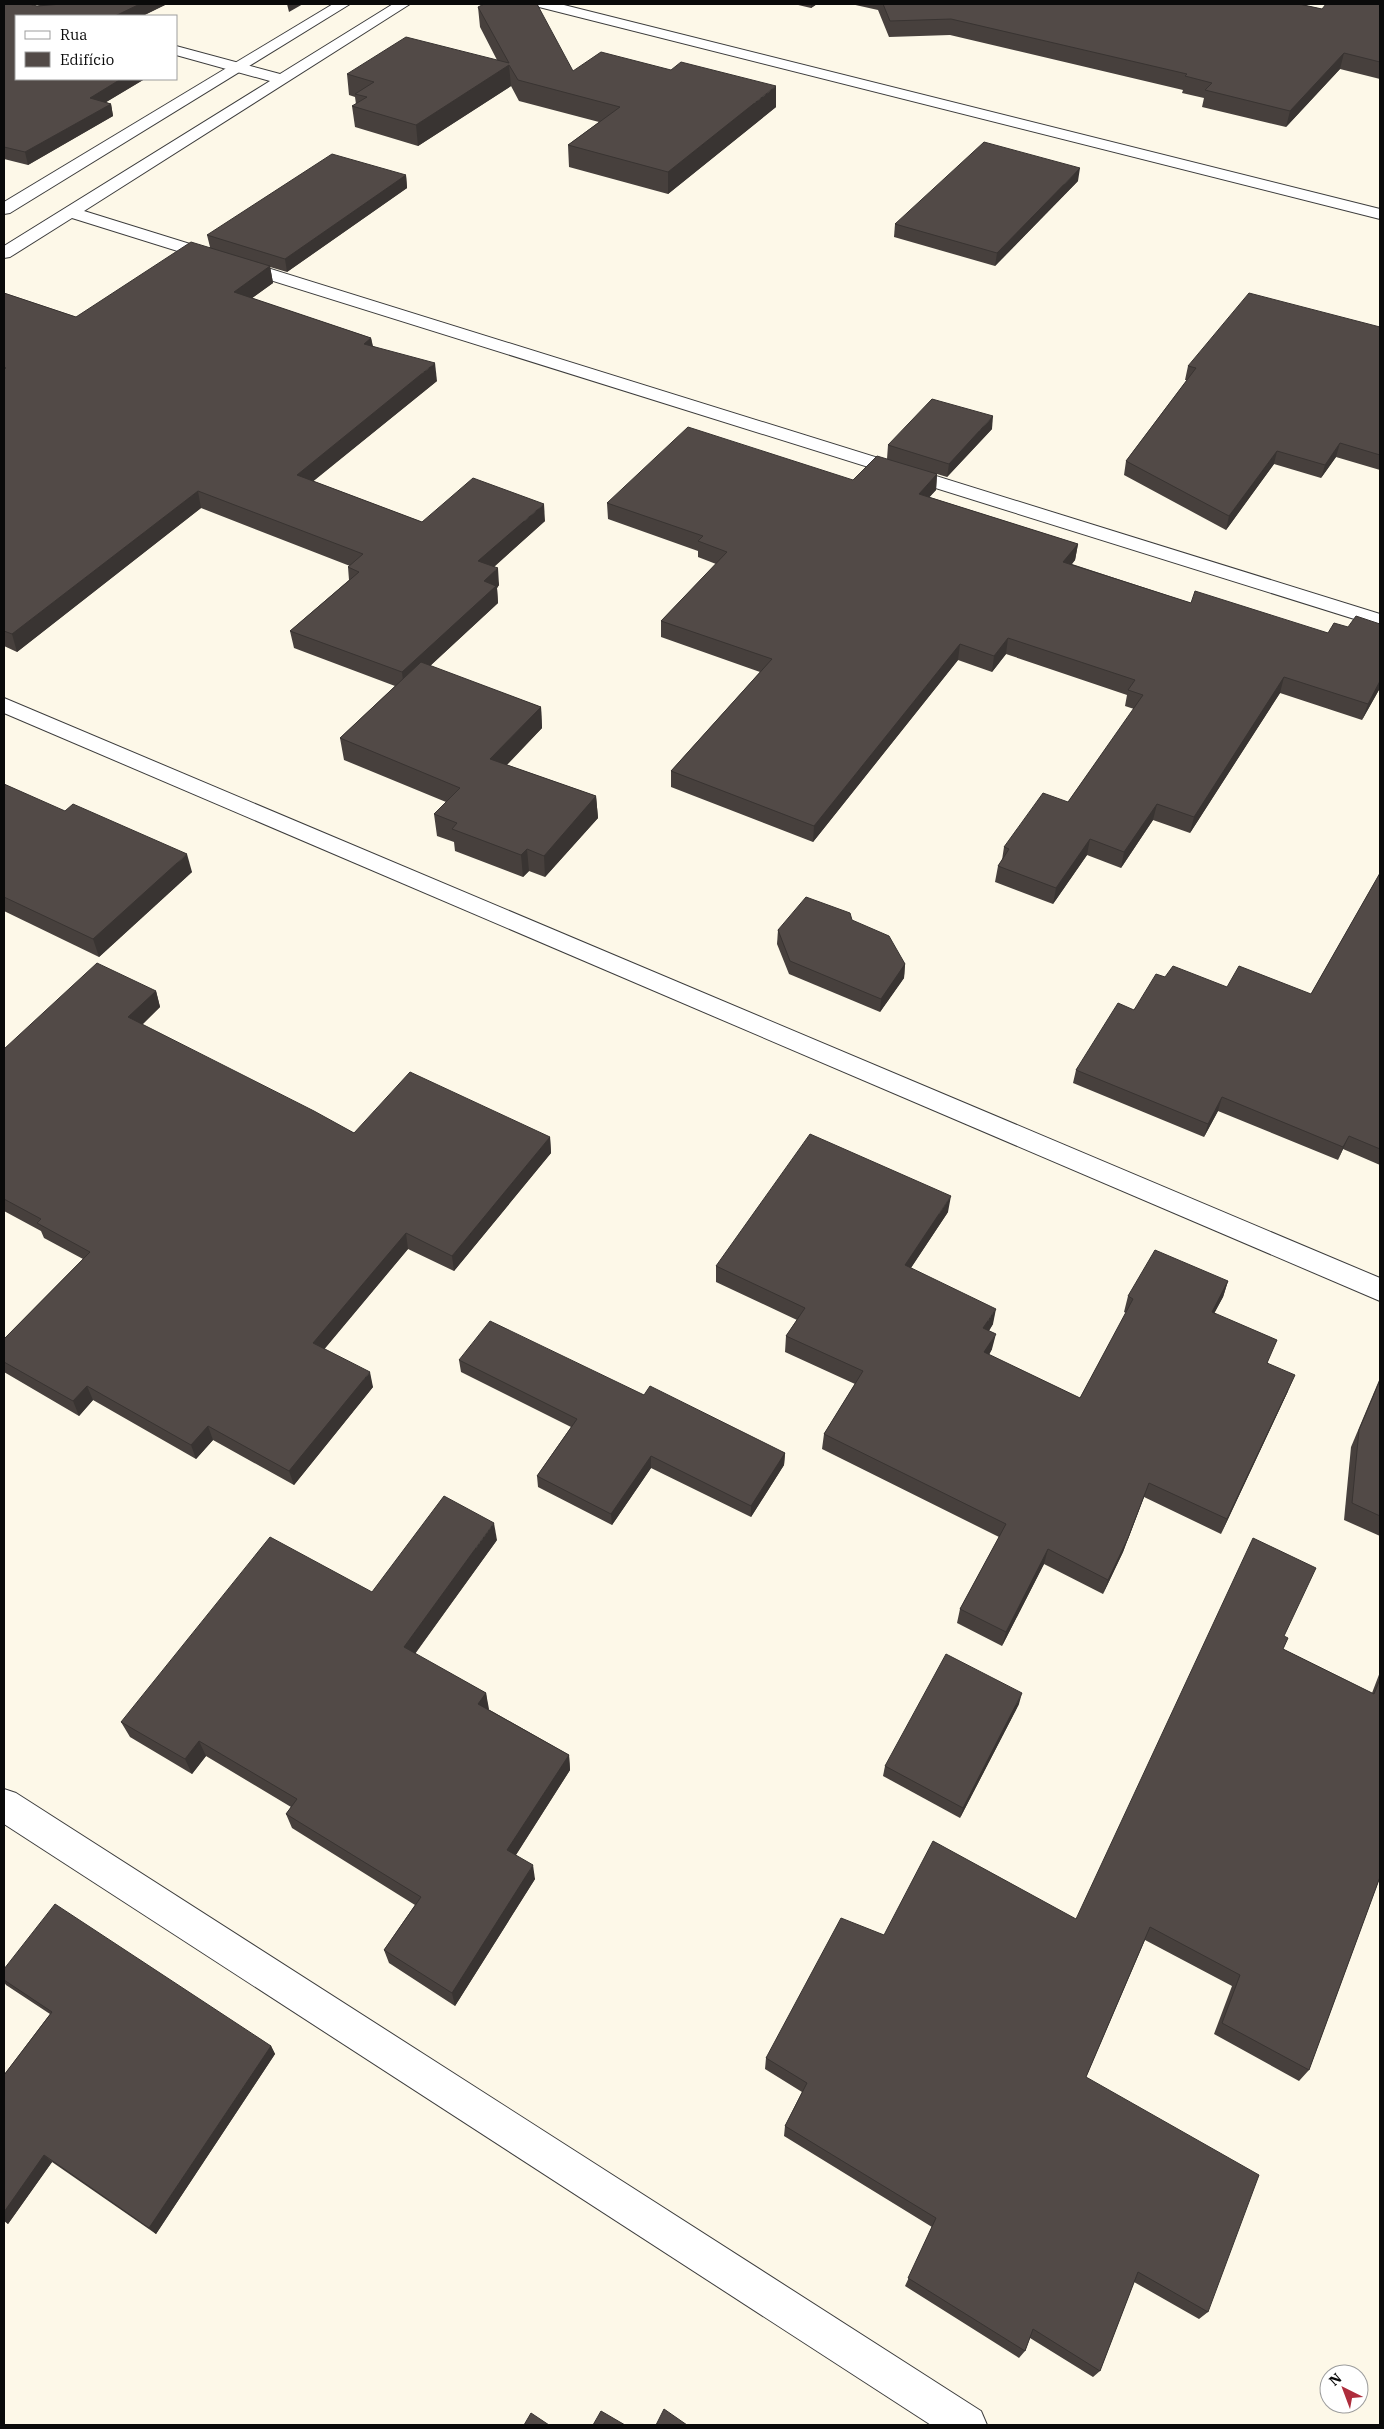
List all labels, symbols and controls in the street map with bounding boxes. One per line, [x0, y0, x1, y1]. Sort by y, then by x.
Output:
legend [15, 15, 178, 80]
text: Rua [60, 25, 87, 44]
text: Edifício [60, 50, 114, 69]
north arrow [1319, 2364, 1369, 2414]
text: N [1325, 2369, 1345, 2390]

